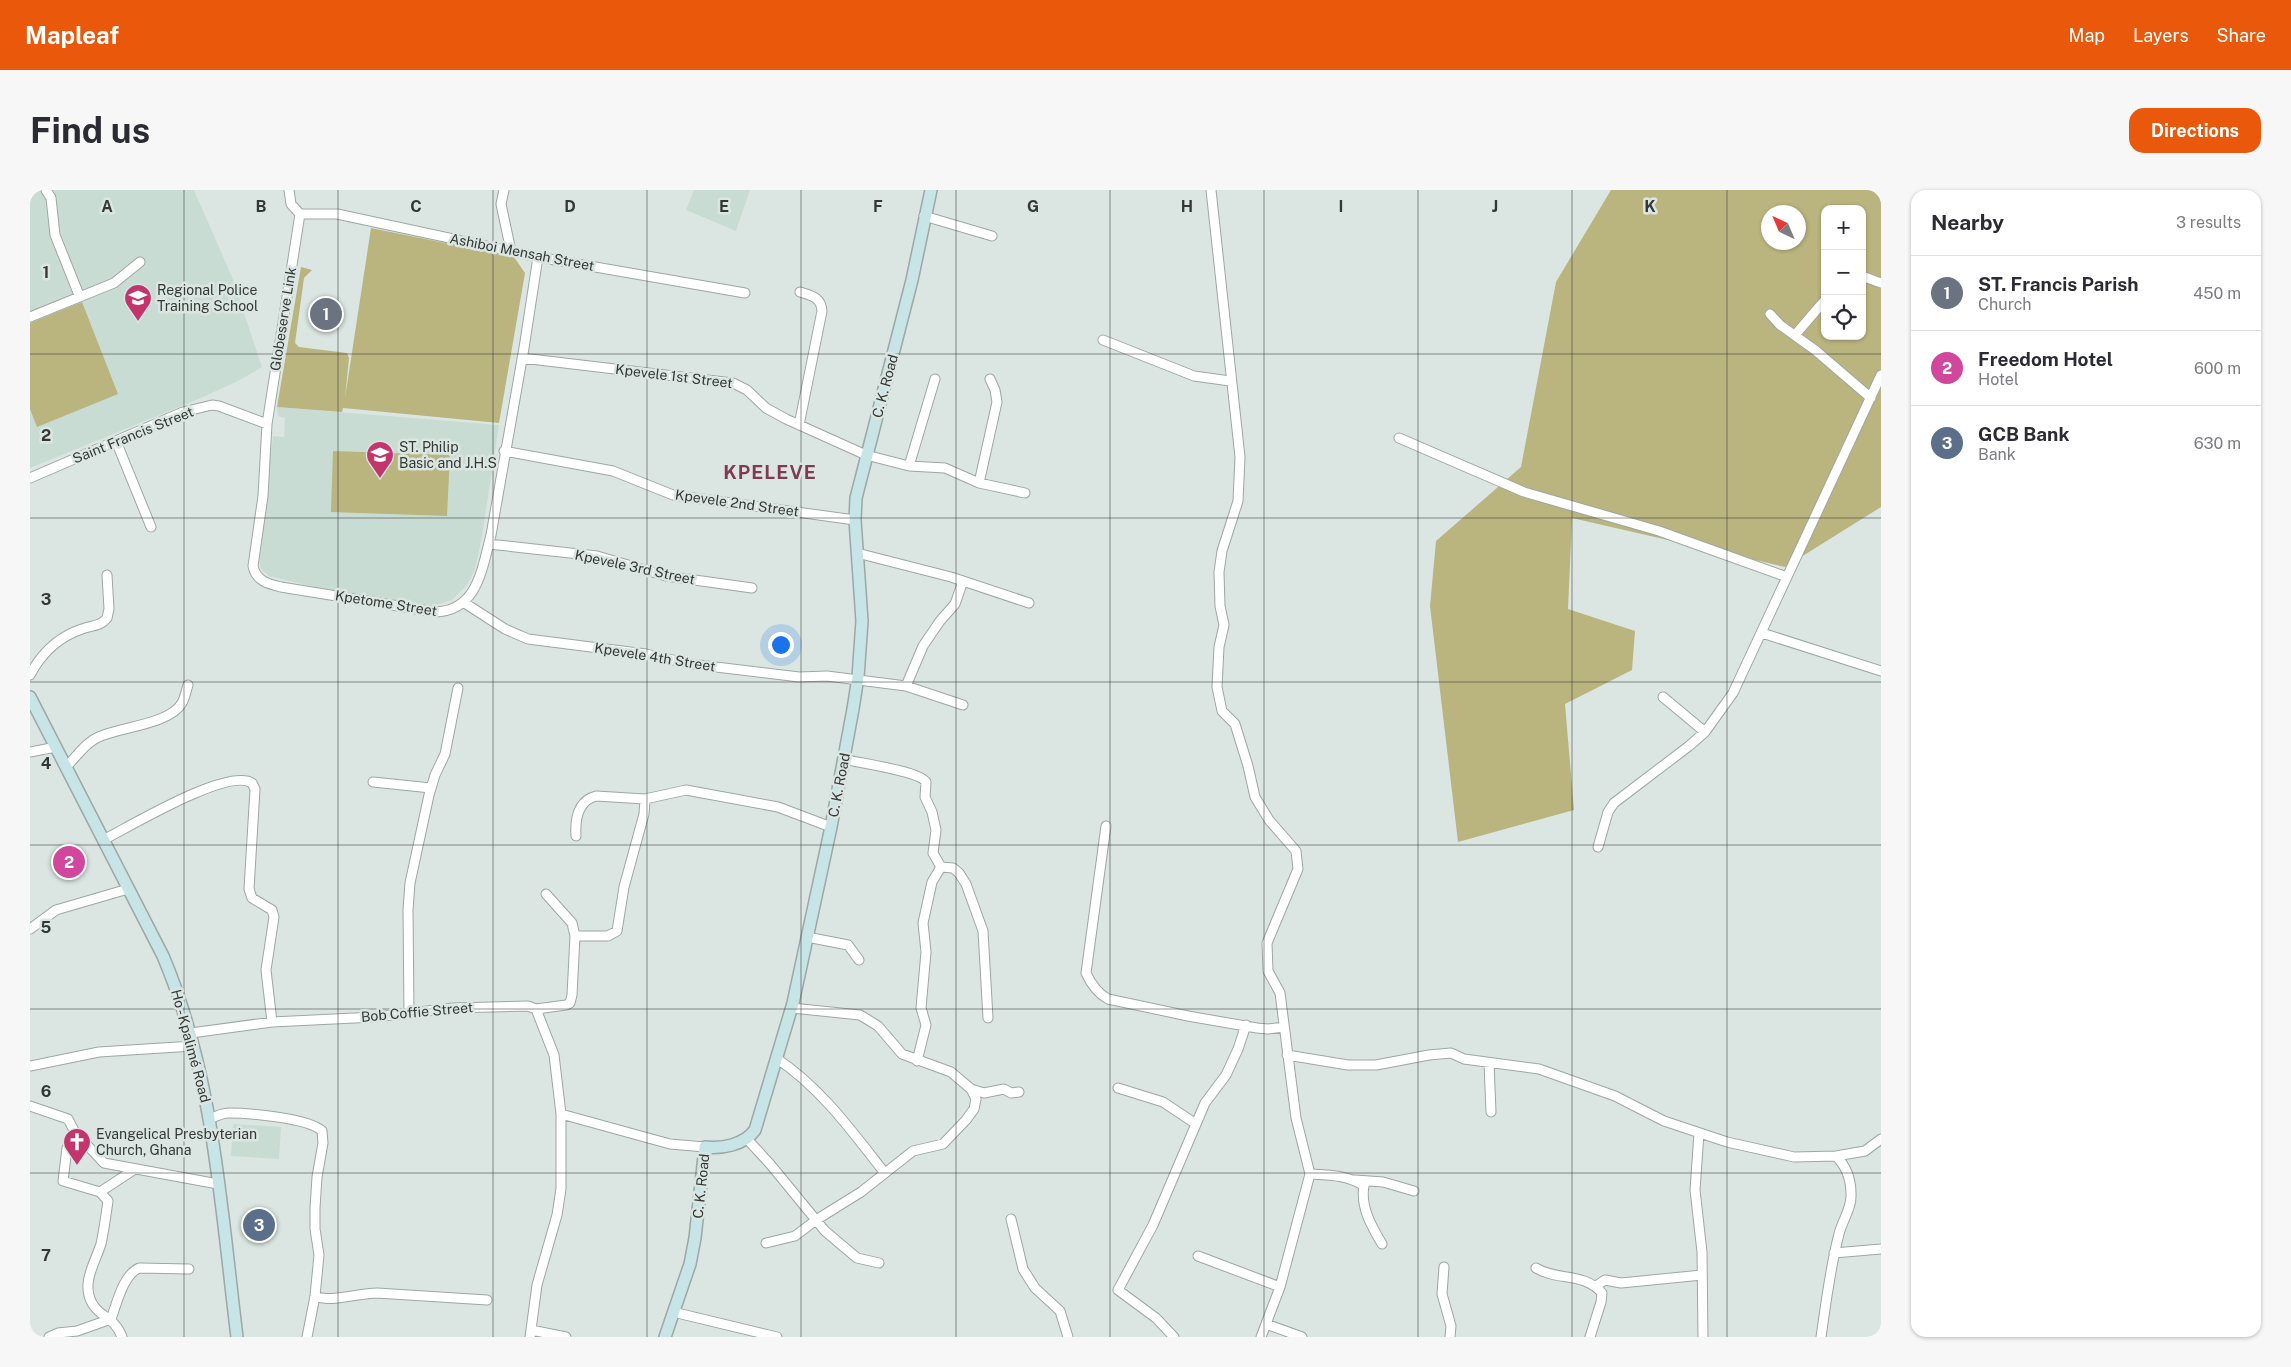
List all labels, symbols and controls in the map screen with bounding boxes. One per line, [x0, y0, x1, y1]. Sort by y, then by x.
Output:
text: Mapleaf [25, 21, 119, 49]
text: Map [2069, 25, 2105, 46]
text: Layers [2133, 25, 2189, 46]
text: Share [2217, 25, 2266, 46]
button: Directions [2129, 108, 2261, 153]
text: Find us [30, 110, 150, 151]
text: A [101, 197, 113, 216]
text: B [256, 197, 267, 216]
text: C [410, 197, 422, 216]
text: D [564, 197, 576, 216]
text: E [719, 197, 729, 216]
text: F [873, 197, 883, 216]
text: G [1027, 197, 1039, 216]
text: H [1181, 197, 1193, 216]
text: I [1339, 197, 1343, 216]
text: J [1492, 197, 1498, 216]
text: K [1644, 197, 1656, 216]
north arrow [1761, 205, 1806, 250]
map controls [1821, 205, 1866, 340]
button: + [1821, 205, 1866, 250]
text: Nearby [1931, 210, 2004, 235]
text: 3 results [2176, 213, 2241, 232]
street label: Ashiboi Mensah Street [448, 230, 596, 274]
button: − [1821, 250, 1866, 295]
text: 1 [43, 263, 49, 282]
street label: Globeserve Link [267, 266, 299, 372]
text: ST. Francis Parish [1978, 273, 2139, 295]
place label: Regional Police Training School [157, 282, 258, 314]
school or university icon: Regional Police Training School [123, 283, 153, 322]
text: 1 [1944, 284, 1950, 303]
text: 450 m [2193, 284, 2241, 303]
pin: 1 [310, 295, 342, 333]
button: locate [1821, 295, 1866, 340]
text: Church [1978, 295, 2032, 314]
text: Freedom Hotel [1978, 348, 2113, 370]
street label: C. K. Road [869, 352, 901, 420]
text: 2 [1942, 359, 1952, 378]
text: 600 m [2194, 359, 2241, 378]
street label: Kpevele 1st Street [614, 361, 734, 391]
text: Hotel [1978, 370, 2019, 389]
street label: Saint Francis Street [70, 403, 196, 467]
text: GCB Bank [1978, 423, 2069, 445]
text: 2 [41, 426, 51, 445]
text: 3 [1942, 434, 1952, 453]
text: 630 m [2194, 434, 2241, 453]
place label: ST. Philip Basic and J.H.S [399, 439, 497, 471]
school or university icon: ST. Philip Basic and J.H.S [365, 440, 395, 479]
text: Bank [1978, 445, 2016, 464]
district label: KPELEVE [723, 461, 817, 483]
street label: Kpevele 2nd Street [674, 486, 800, 520]
street label: Kpevele 3rd Street [573, 546, 697, 588]
street label: Kpetome Street [334, 587, 438, 619]
text: 3 [41, 590, 51, 609]
your location [768, 632, 794, 658]
street label: Kpevele 4th Street [593, 640, 717, 674]
street label: C. K. Road [825, 751, 853, 819]
text: 4 [41, 754, 52, 773]
pin: 2 [53, 843, 85, 881]
text: 5 [41, 918, 52, 937]
street label: Ho - Kpalimé Road [168, 988, 214, 1104]
street label: Bob Coffie Street [360, 999, 474, 1025]
text: 6 [41, 1082, 51, 1101]
place label: Evangelical Presbyterian Church, Ghana [96, 1126, 257, 1158]
church icon: Evangelical Presbyterian Church, Ghana [62, 1127, 92, 1166]
street label: C. K. Road [690, 1153, 712, 1219]
pin: 3 [243, 1206, 275, 1244]
text: 7 [41, 1246, 51, 1265]

